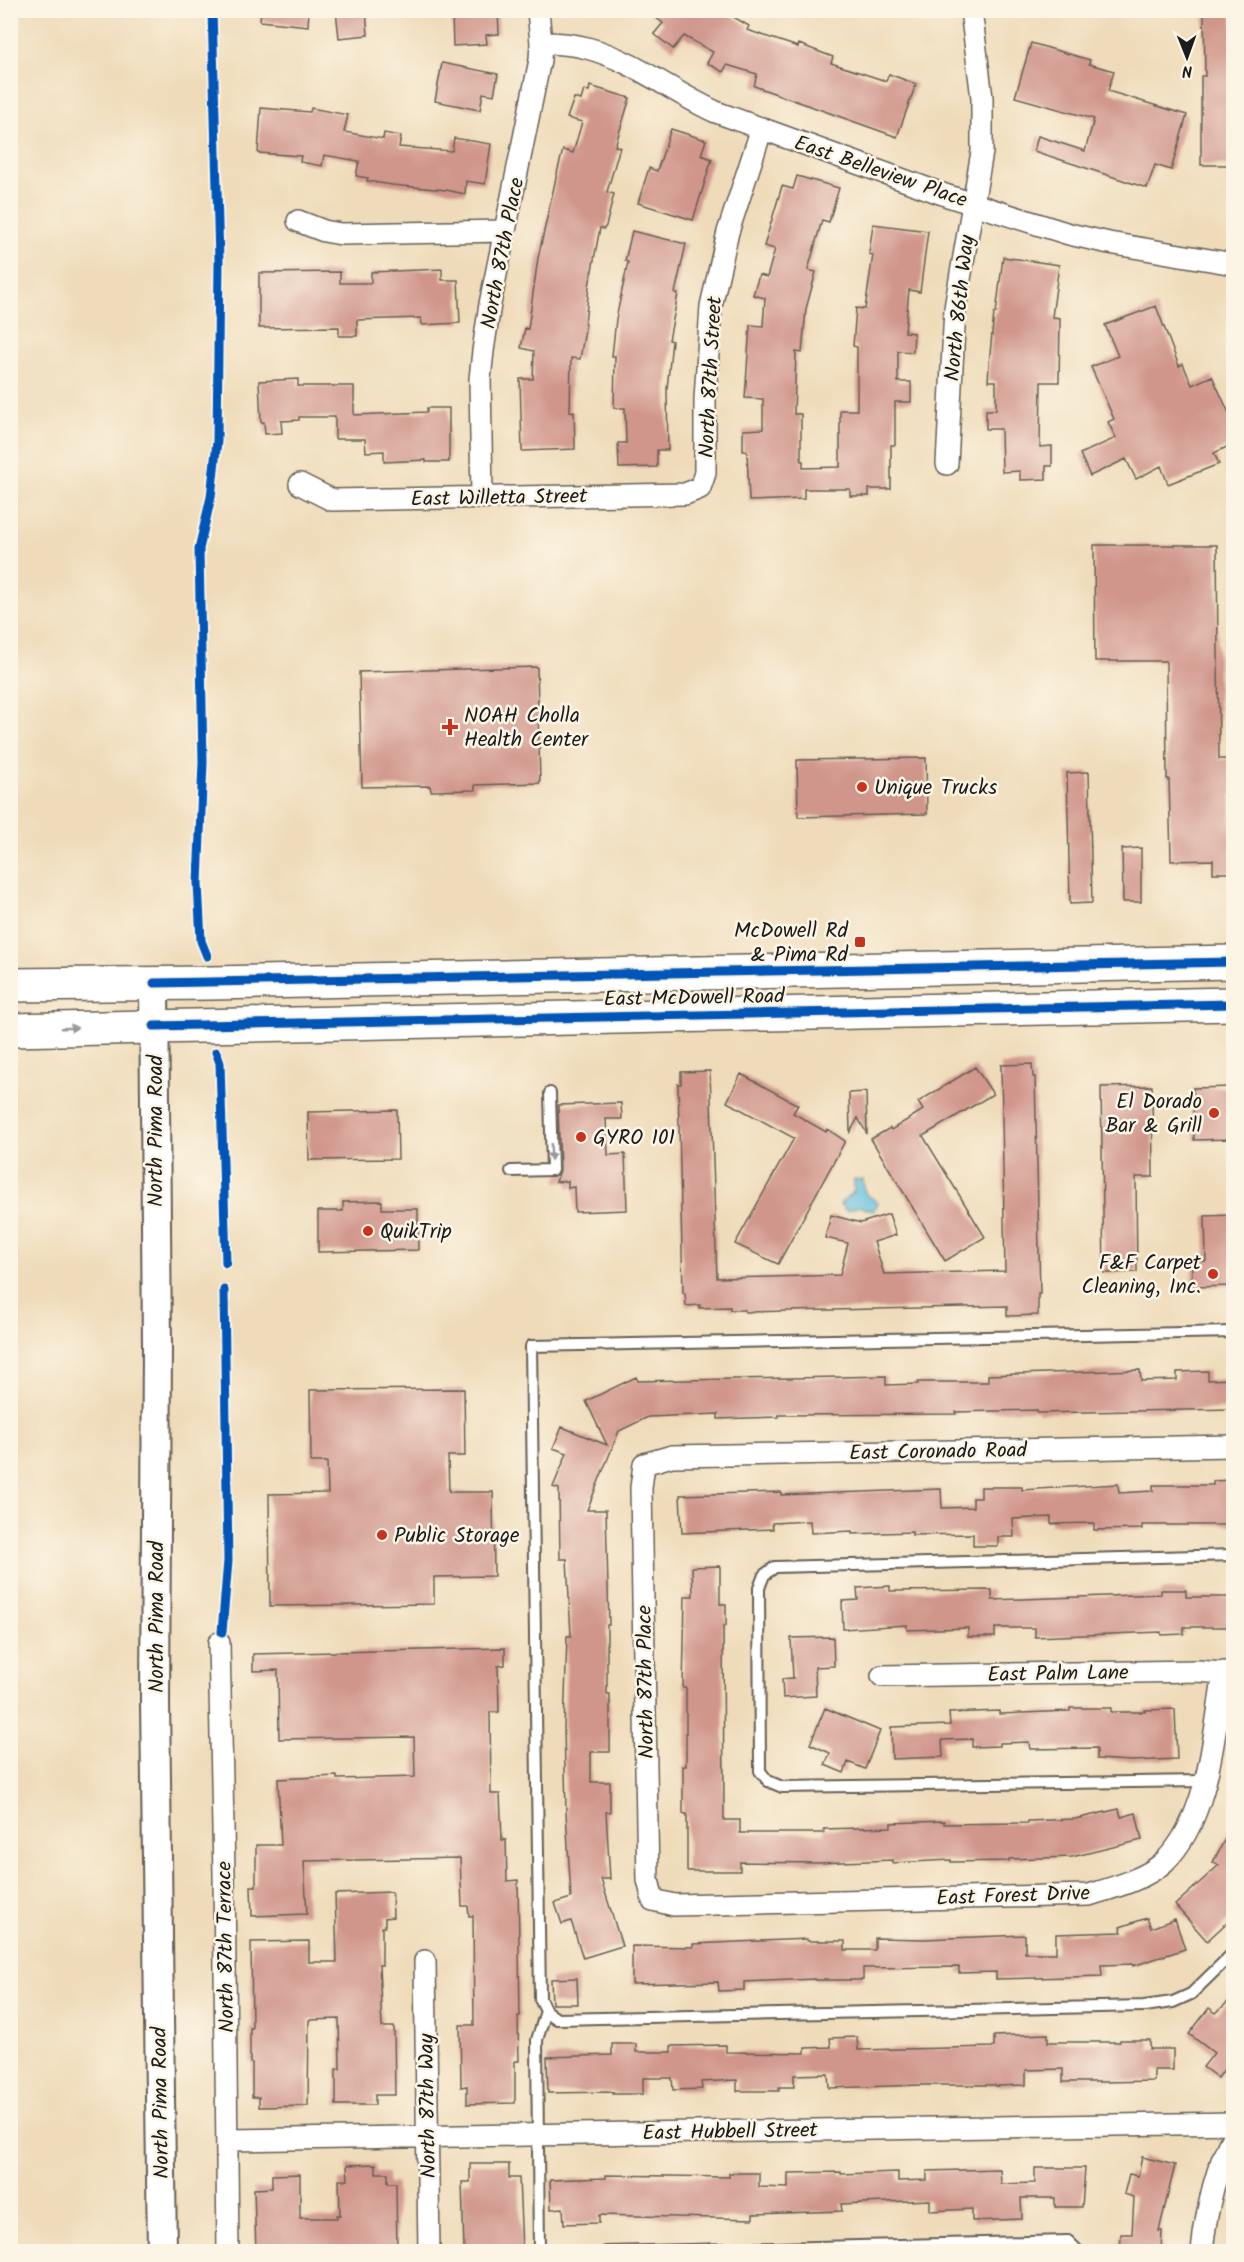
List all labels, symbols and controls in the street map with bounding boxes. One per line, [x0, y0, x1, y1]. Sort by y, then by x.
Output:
north arrow [1157, 27, 1217, 87]
text: N [1182, 58, 1193, 83]
street label: East Belleview Place [789, 127, 972, 218]
street label: North 87th Place [473, 174, 534, 332]
street label: North 86th Way [936, 233, 985, 383]
street label: North 87th Street [691, 295, 732, 459]
street label: East Willetta Street [410, 480, 588, 517]
place label: NOAH Cholla Health Center [464, 700, 589, 757]
marker: NOAH Cholla Health Center [441, 718, 459, 736]
place label: Unique Trucks [874, 772, 997, 805]
marker: Unique Trucks [855, 780, 869, 794]
place label: McDowell Rd & Pima Rd [734, 915, 849, 972]
marker: McDowell Rd & Pima Rd [853, 935, 867, 949]
street label: East McDowell Road [603, 980, 785, 1017]
one-way arrow [59, 1024, 78, 1033]
street label: North Pima Road [140, 1054, 173, 1207]
place label: El Dorado Bar & Grill [1105, 1086, 1202, 1143]
marker: El Dorado Bar & Grill [1207, 1106, 1221, 1120]
place label: GYRO 101 [593, 1122, 675, 1155]
marker: GYRO 101 [574, 1130, 588, 1144]
one-way arrow [547, 1142, 556, 1161]
place label: QuikTrip [380, 1216, 452, 1249]
marker: QuikTrip [361, 1224, 375, 1238]
place label: F&F Carpet Cleaning, Inc. [1081, 1247, 1202, 1304]
marker: F&F Carpet Cleaning, Inc. [1206, 1267, 1220, 1281]
street label: East Coronado Road [849, 1434, 1028, 1471]
place label: Public Storage [394, 1520, 520, 1553]
marker: Public Storage [375, 1528, 389, 1542]
street label: North Pima Road [141, 1540, 174, 1693]
street label: North 87th Place [629, 1604, 664, 1759]
street label: East Palm Lane [987, 1657, 1129, 1692]
street label: North 87th Terrace [208, 1860, 244, 2033]
street label: East Forest Drive [936, 1877, 1091, 1916]
street label: North Pima Road [144, 2026, 179, 2179]
street label: North 87th Way [411, 2033, 446, 2179]
street label: East Hubbell Street [642, 2114, 819, 2151]

